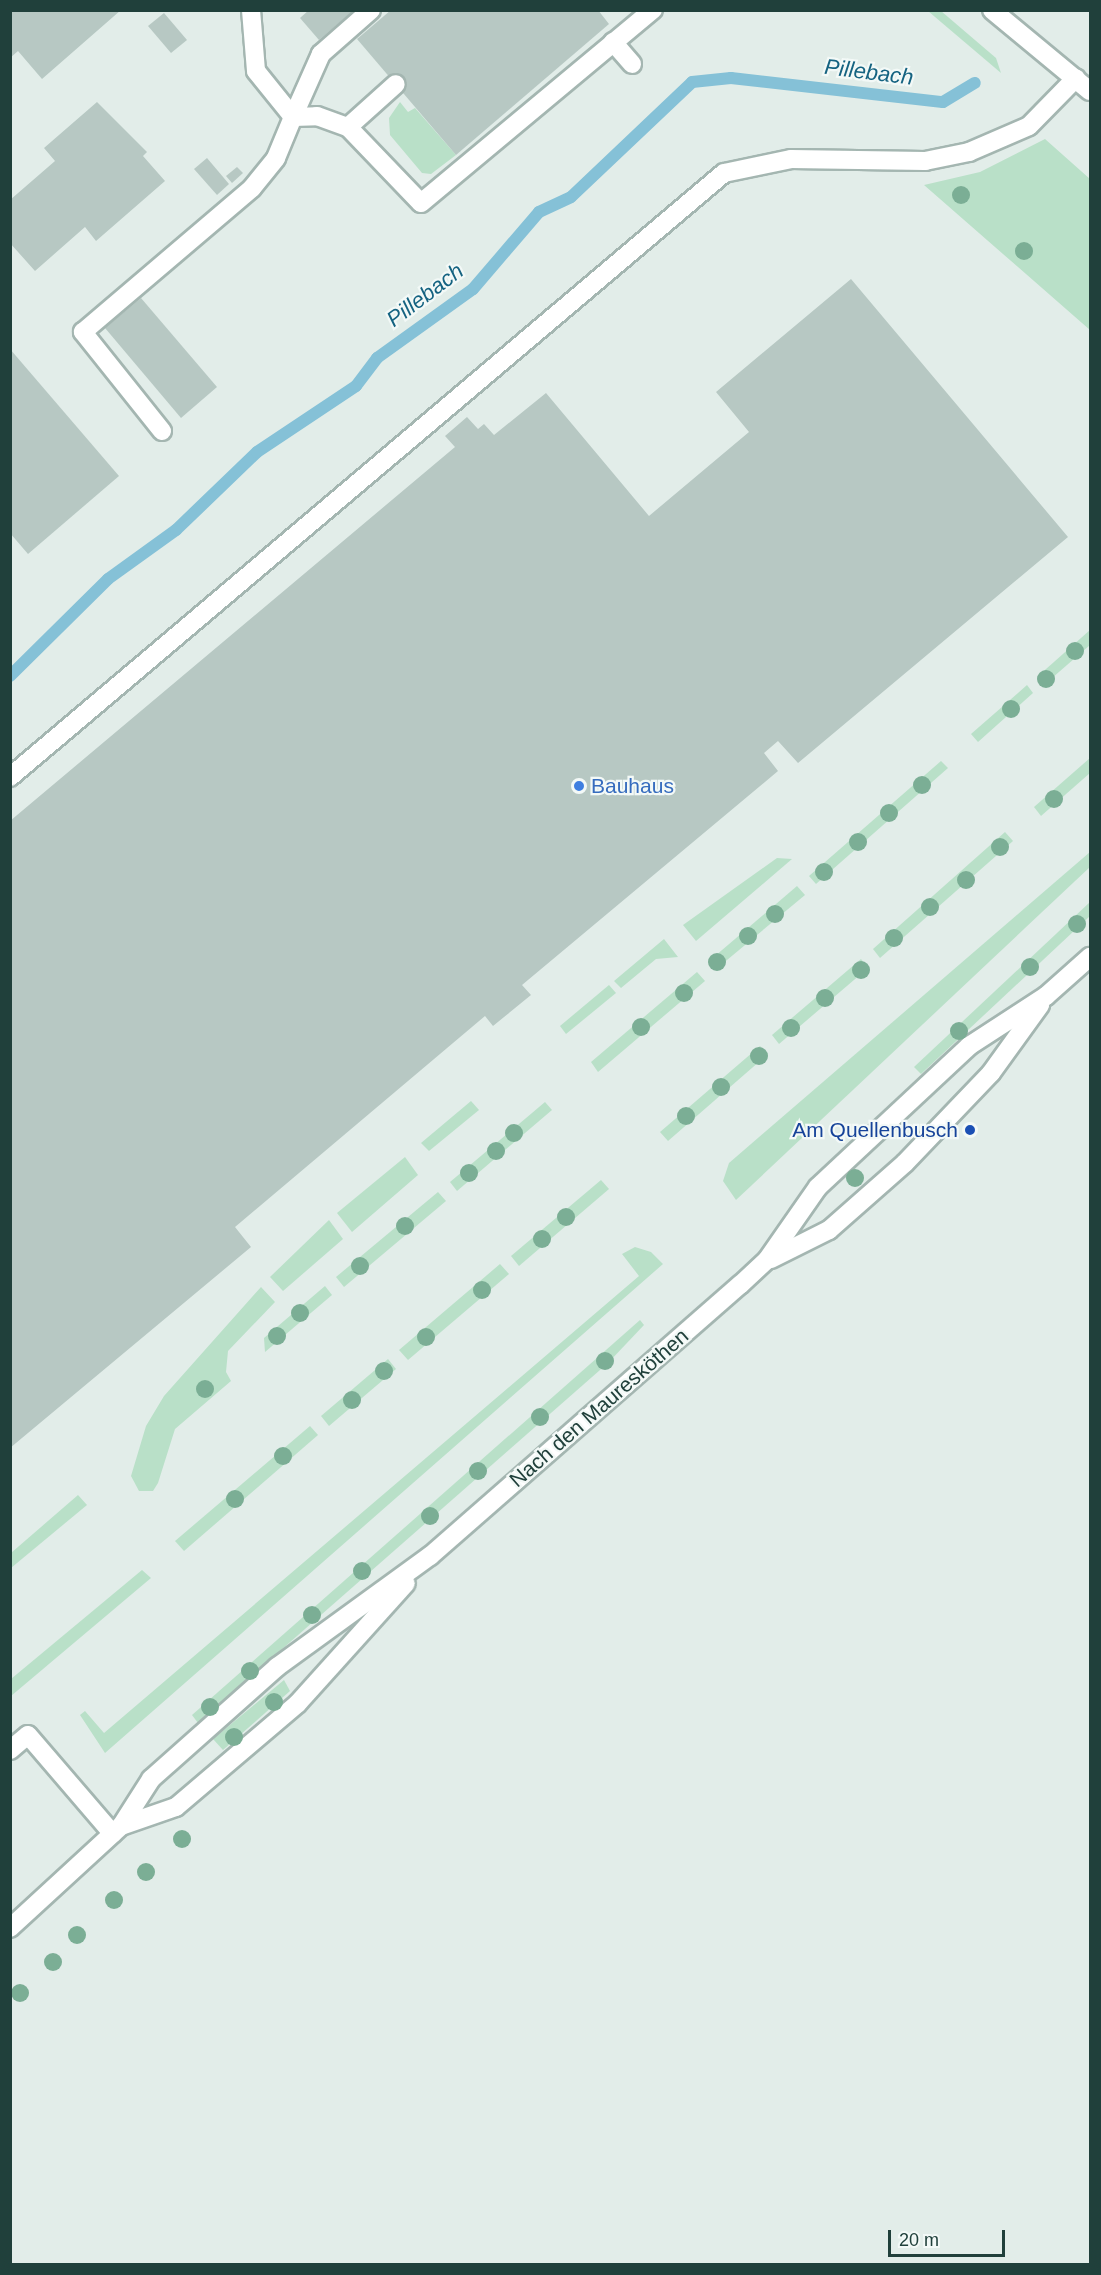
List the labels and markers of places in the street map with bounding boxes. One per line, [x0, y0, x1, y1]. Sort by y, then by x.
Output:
place label: Bauhaus [591, 773, 674, 799]
marker: Bauhaus [572, 779, 586, 793]
place label: Am Quellenbusch [792, 1117, 958, 1143]
marker: Am Quellenbusch [963, 1123, 977, 1137]

